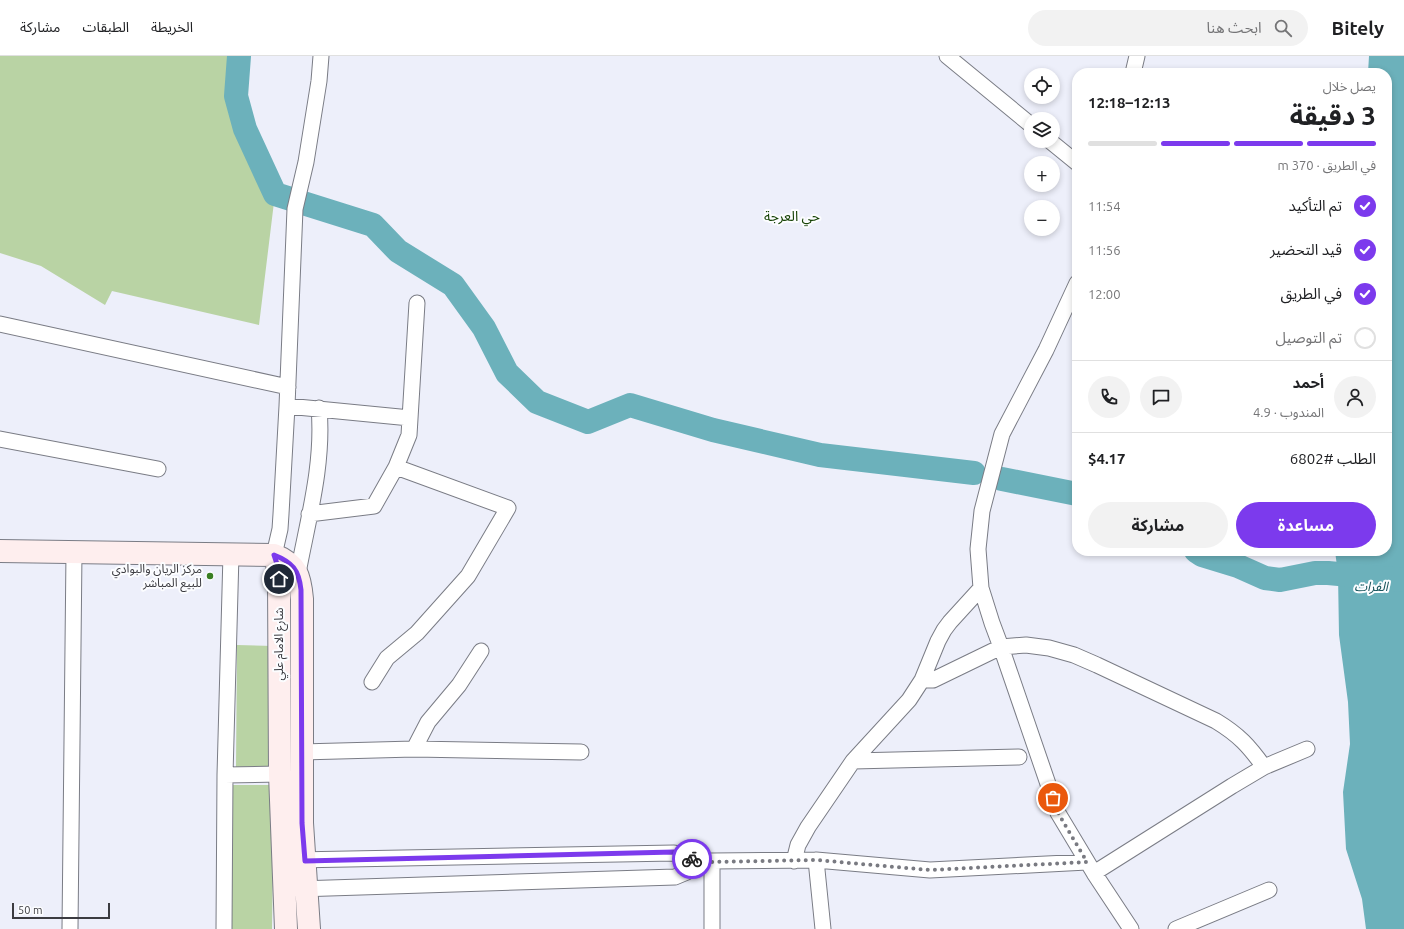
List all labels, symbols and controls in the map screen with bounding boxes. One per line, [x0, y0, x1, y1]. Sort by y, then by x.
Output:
search box [1028, 10, 1308, 46]
icon: search [1272, 17, 1294, 39]
text: Bitely [1332, 17, 1384, 39]
text: مشاركة [20, 19, 60, 35]
text: الطبقات [82, 19, 129, 35]
text: الخريطة [151, 19, 193, 35]
text: ابحث هنا [1206, 19, 1262, 36]
map controls [1024, 68, 1060, 236]
button: locate [1024, 68, 1060, 104]
text: يصل خلال [1323, 79, 1376, 93]
text: 12:13–12:18 [1088, 94, 1171, 111]
text: 3 دقيقة [1290, 101, 1376, 130]
button: layers [1024, 112, 1060, 148]
button: + [1024, 156, 1060, 192]
text: في الطريق · 370 m [1277, 158, 1376, 172]
icon: check [1354, 195, 1376, 217]
text: تم التأكيد [1288, 197, 1342, 214]
text: 11:54 [1088, 199, 1121, 213]
button: − [1024, 200, 1060, 236]
district label: حي العرجة [764, 208, 820, 227]
icon: check [1354, 239, 1376, 261]
text: قيد التحضير [1270, 241, 1342, 258]
text: 11:56 [1088, 243, 1121, 257]
icon: check [1354, 283, 1376, 305]
text: في الطريق [1281, 285, 1342, 302]
text: 12:00 [1088, 287, 1121, 301]
text: تم التوصيل [1275, 329, 1342, 346]
text: أحمد [1293, 374, 1324, 391]
button: phone [1088, 376, 1130, 418]
button: chat [1140, 376, 1182, 418]
button: person [1334, 376, 1376, 418]
text: المندوب · 4.9 [1253, 405, 1324, 419]
text: $4.17 [1088, 450, 1126, 467]
text: الطلب #6802 [1290, 450, 1376, 467]
button: مشاركة [1088, 502, 1228, 548]
button: مساعدة [1236, 502, 1376, 548]
place label: مركز الريان والبوادي للبيع المباشر [112, 562, 202, 592]
pin [262, 562, 296, 596]
icon: home [268, 568, 290, 590]
marker: مركز الريان والبوادي للبيع المباشر [205, 571, 215, 581]
water label: الفرات [1354, 579, 1390, 595]
street label: شارع الامام علي [272, 608, 289, 680]
pin [1036, 781, 1070, 815]
icon: bag [1042, 787, 1064, 809]
courier [672, 839, 712, 879]
icon: bike [681, 848, 703, 870]
scale bar [12, 901, 110, 920]
text: 50 m [18, 904, 42, 916]

